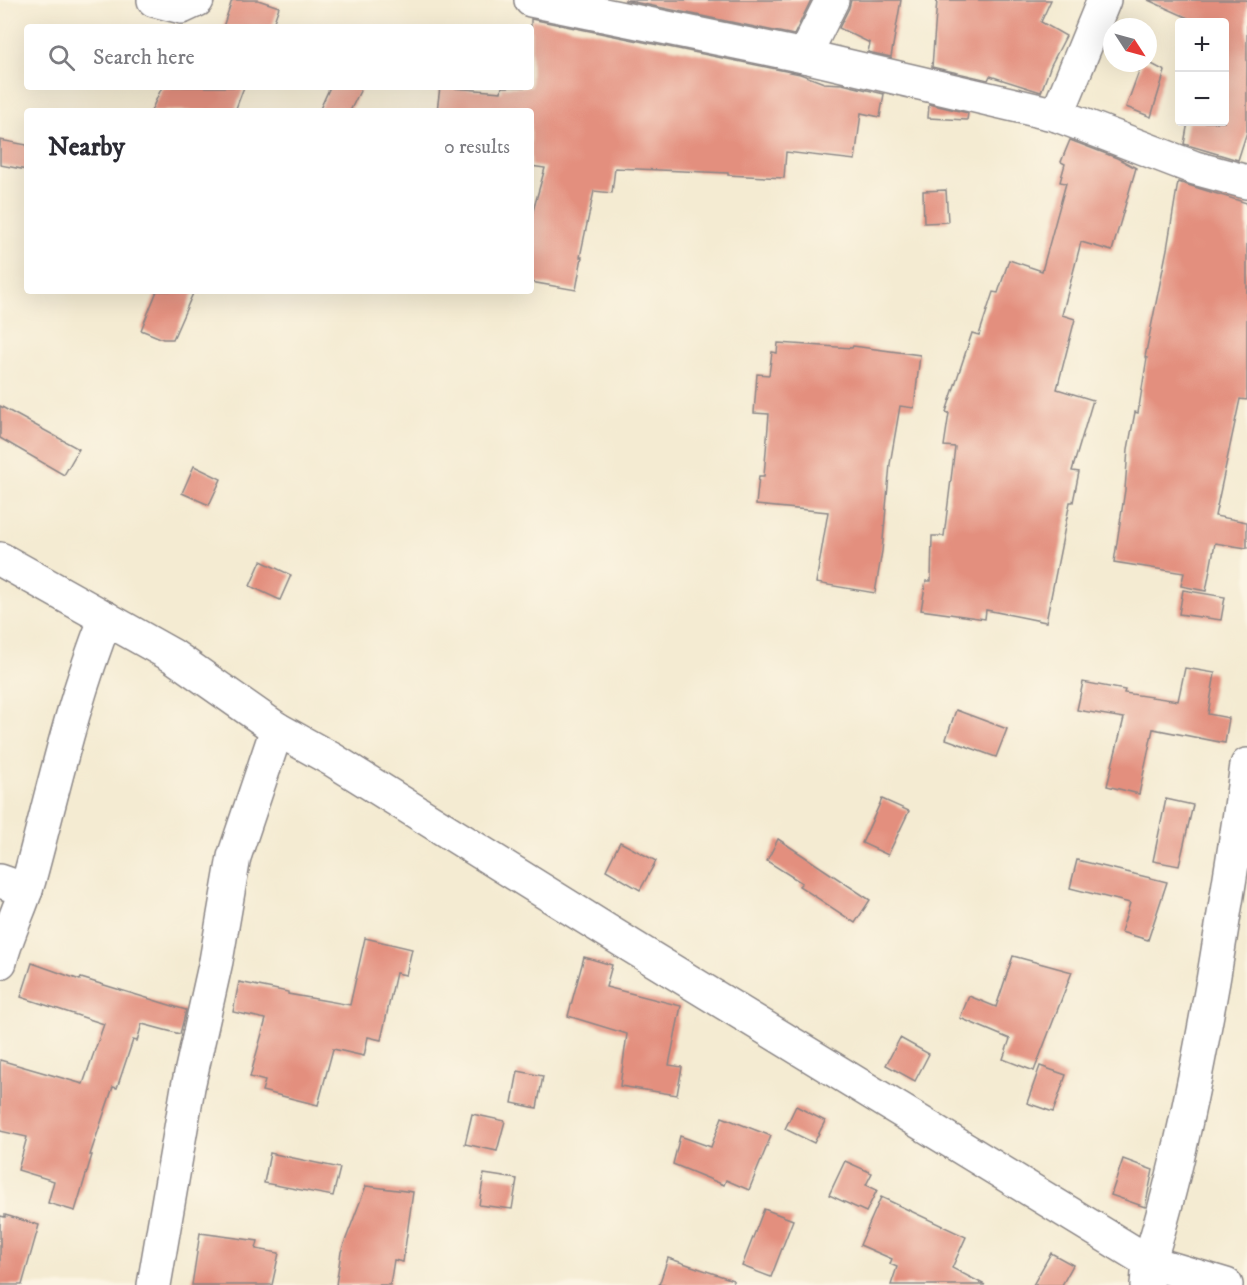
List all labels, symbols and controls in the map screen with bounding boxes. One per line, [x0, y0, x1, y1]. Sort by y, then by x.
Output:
north arrow [1103, 18, 1157, 72]
map controls [1175, 18, 1229, 126]
button: + [1175, 18, 1229, 72]
search box [24, 24, 534, 90]
icon: search [45, 41, 78, 74]
text: Search here [93, 44, 195, 71]
button: − [1175, 72, 1229, 126]
text: Nearby [48, 131, 125, 164]
text: 0 results [444, 135, 510, 160]

